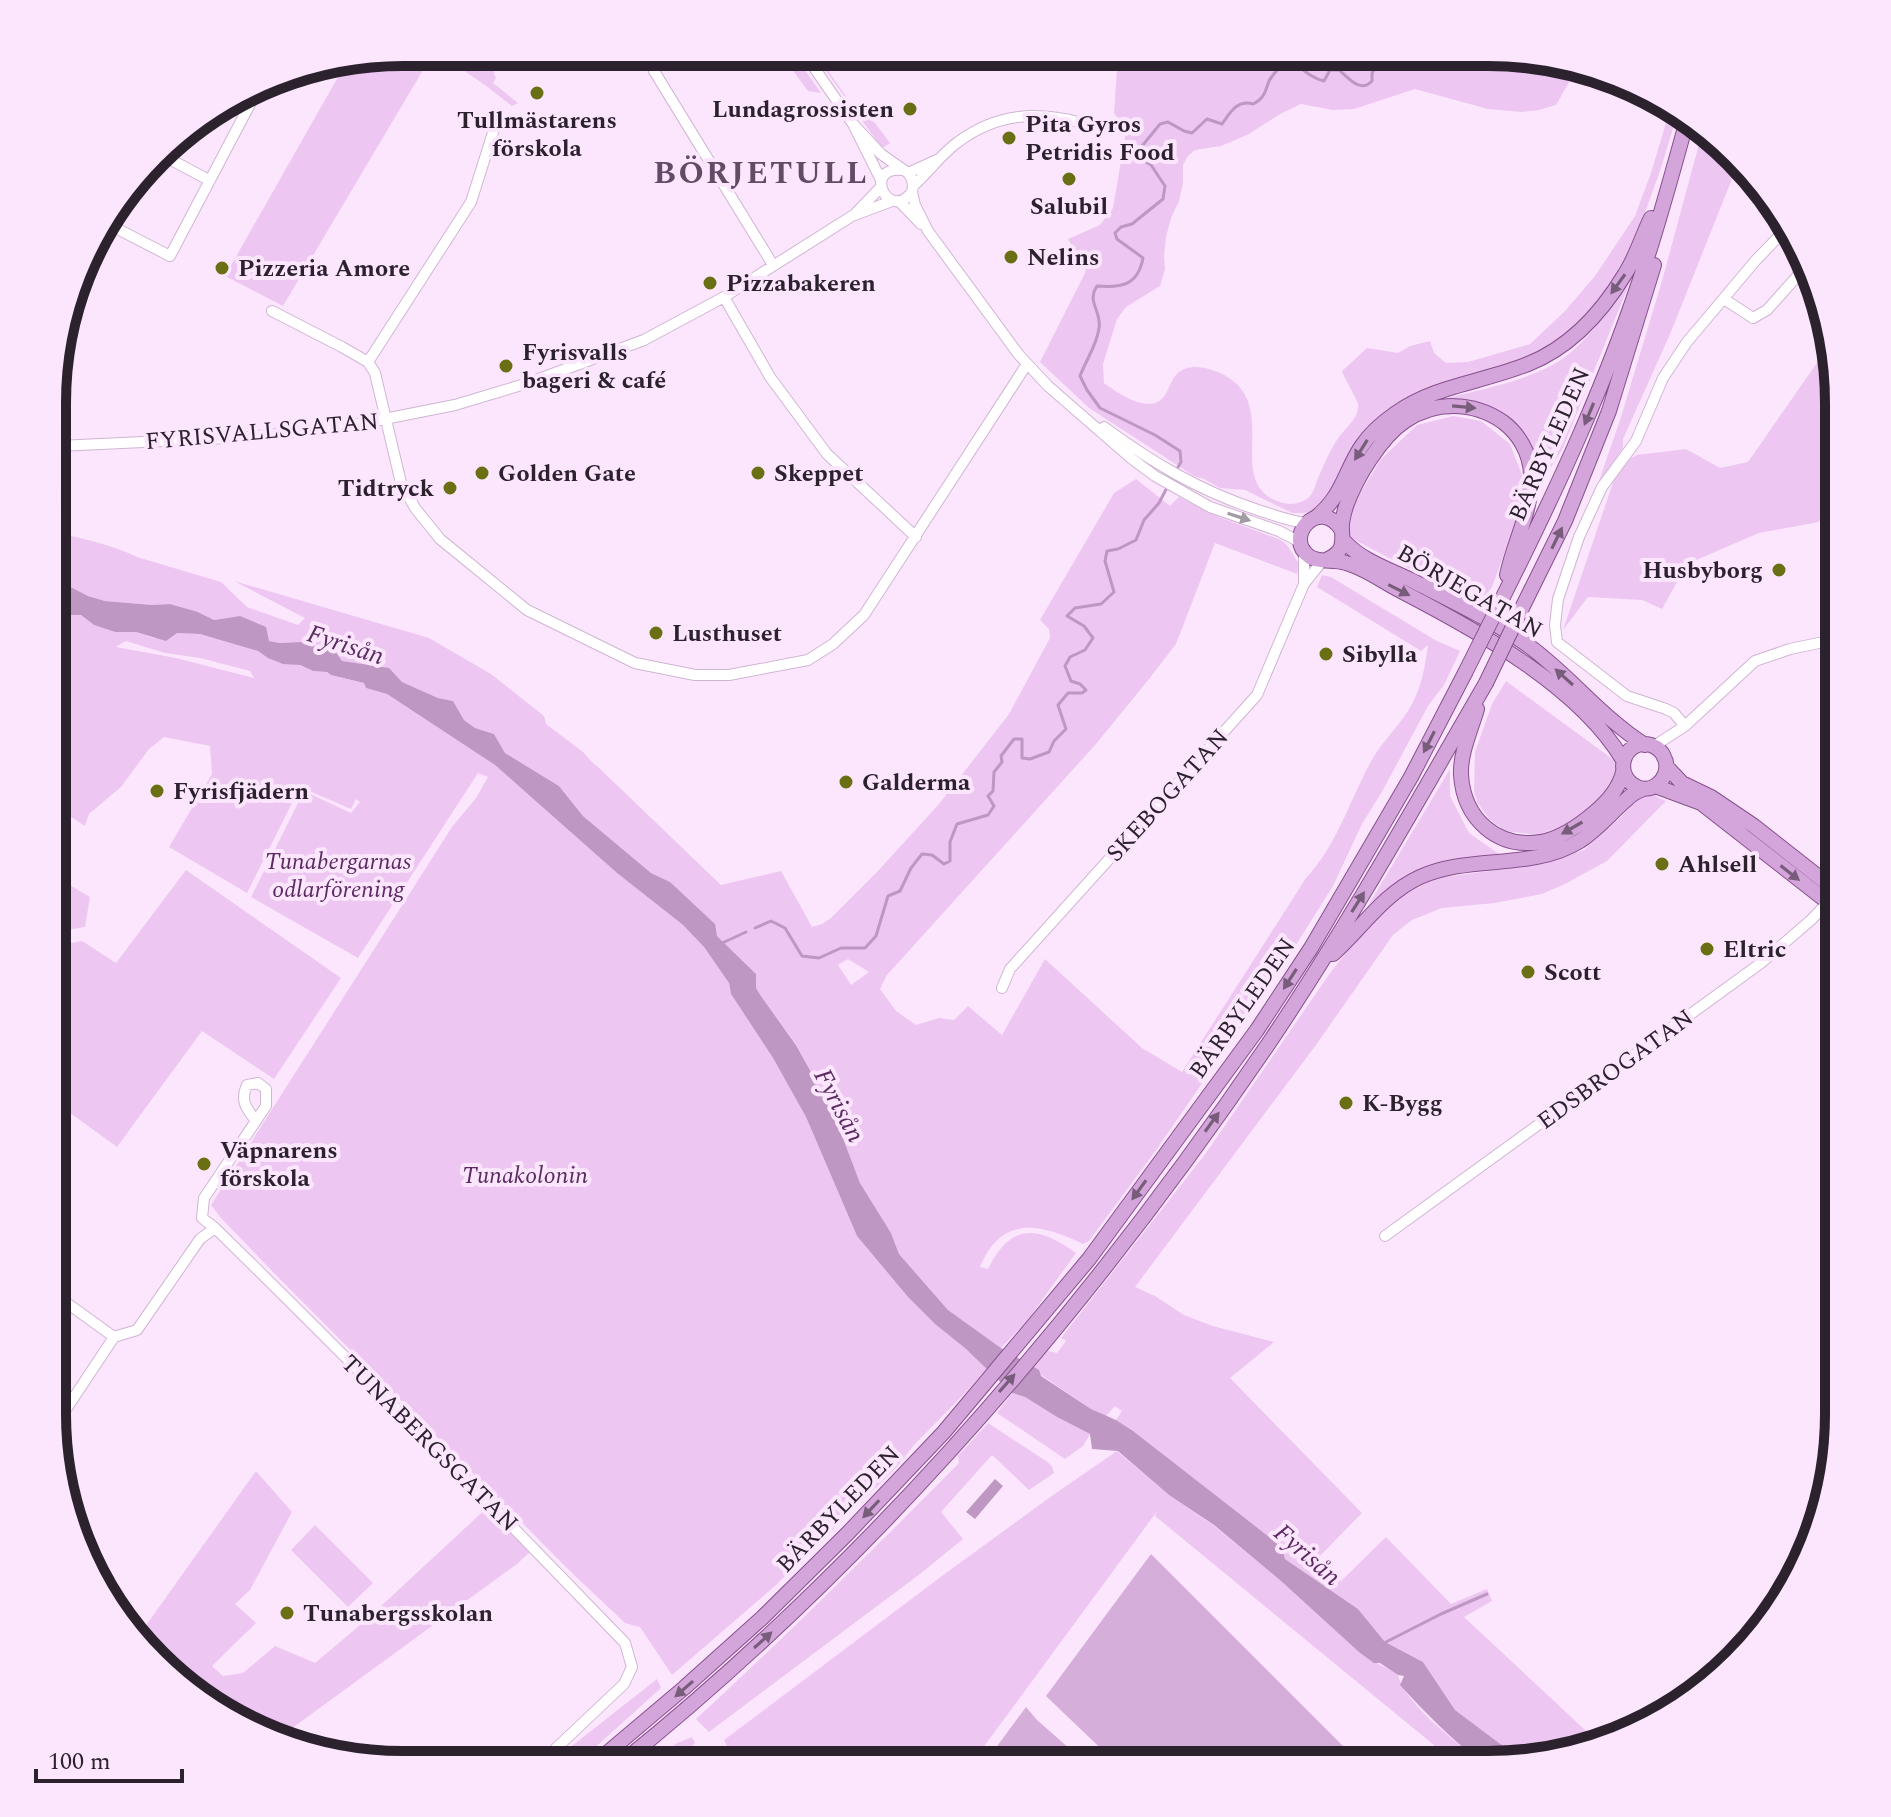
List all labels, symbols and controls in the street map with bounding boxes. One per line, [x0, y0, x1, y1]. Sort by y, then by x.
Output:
marker: Tullmästarens förskola [528, 84, 546, 102]
place label: Lundagrossisten [712, 92, 894, 128]
marker: Lundagrossisten [901, 100, 919, 118]
place label: Tullmästarens förskola [457, 103, 617, 167]
place label: Pita Gyros Petridis Food [1025, 107, 1175, 171]
marker: Pita Gyros Petridis Food [1000, 129, 1018, 147]
district label: BÖRJETULL [653, 149, 869, 198]
marker: Salubil [1060, 170, 1078, 188]
place label: Salubil [1030, 189, 1108, 225]
place label: Nelins [1027, 240, 1099, 276]
marker: Nelins [1002, 248, 1020, 266]
place label: Pizzeria Amore [238, 251, 410, 287]
marker: Pizzeria Amore [213, 259, 231, 277]
place label: Pizzabakeren [726, 266, 876, 302]
one-way arrow [1610, 273, 1626, 295]
marker: Pizzabakeren [701, 274, 719, 292]
place label: Fyrisvalls bageri & café [522, 335, 666, 399]
marker: Fyrisvalls bageri & café [497, 357, 515, 375]
street label: BÄRBYLEDEN [1500, 361, 1600, 527]
one-way arrow [1452, 401, 1477, 414]
one-way arrow [1582, 402, 1595, 425]
street label: FYRISVALLSGATAN [144, 404, 380, 460]
one-way arrow [1353, 439, 1368, 460]
place label: Golden Gate [498, 456, 636, 492]
place label: Skeppet [774, 456, 863, 492]
marker: Golden Gate [473, 464, 491, 482]
marker: Skeppet [749, 464, 767, 482]
place label: Tidtryck [338, 471, 435, 507]
marker: Tidtryck [441, 479, 459, 497]
one-way arrow [1227, 512, 1251, 524]
one-way arrow [1550, 526, 1564, 549]
street label: BÖRJEGATAN [1390, 535, 1549, 648]
place label: Husbyborg [1642, 553, 1763, 589]
marker: Husbyborg [1770, 561, 1788, 579]
one-way arrow [1388, 584, 1411, 597]
water label: Fyrisån [302, 614, 390, 676]
place label: Lusthuset [672, 616, 782, 652]
marker: Lusthuset [647, 624, 665, 642]
place label: Sibylla [1342, 637, 1418, 673]
marker: Sibylla [1317, 645, 1335, 663]
one-way arrow [1555, 668, 1574, 686]
street label: SKEBOGATAN [1098, 721, 1238, 870]
one-way arrow [1422, 731, 1435, 754]
place label: Galderma [862, 765, 971, 801]
marker: Galderma [837, 773, 855, 791]
place label: Fyrisfjädern [173, 774, 309, 810]
marker: Fyrisfjädern [148, 782, 166, 800]
one-way arrow [1561, 821, 1583, 835]
park label: Tunabergarnas odlarförening [265, 844, 412, 908]
place label: Ahlsell [1678, 847, 1757, 883]
marker: Ahlsell [1653, 855, 1671, 873]
one-way arrow [1780, 864, 1800, 880]
one-way arrow [1351, 891, 1365, 913]
street label: BÄRBYLEDEN [1181, 930, 1305, 1087]
place label: Eltric [1723, 932, 1786, 968]
marker: Eltric [1698, 940, 1716, 958]
place label: Scott [1544, 955, 1601, 991]
marker: Scott [1519, 963, 1537, 981]
one-way arrow [1283, 969, 1298, 990]
street label: EDSBROGATAN [1530, 1001, 1701, 1139]
water label: Fyrisån [803, 1061, 875, 1150]
place label: K-Bygg [1362, 1086, 1443, 1122]
marker: K-Bygg [1337, 1094, 1355, 1112]
one-way arrow [1204, 1112, 1220, 1132]
place label: Väpnarens förskola [220, 1133, 338, 1197]
marker: Väpnarens förskola [195, 1155, 213, 1173]
park label: Tunakolonin [462, 1158, 588, 1194]
one-way arrow [1132, 1180, 1147, 1201]
street label: TUNABERGSGATAN [332, 1347, 526, 1541]
one-way arrow [998, 1373, 1016, 1393]
street label: BÄRBYLEDEN [768, 1438, 909, 1582]
one-way arrow [863, 1499, 881, 1518]
water label: Fyrisån [1264, 1514, 1350, 1596]
place label: Tunabergsskolan [303, 1596, 493, 1632]
marker: Tunabergsskolan [278, 1604, 296, 1622]
one-way arrow [753, 1631, 772, 1649]
one-way arrow [674, 1679, 693, 1697]
scale bar [36, 1733, 182, 1783]
text: 100 m [48, 1744, 111, 1780]

